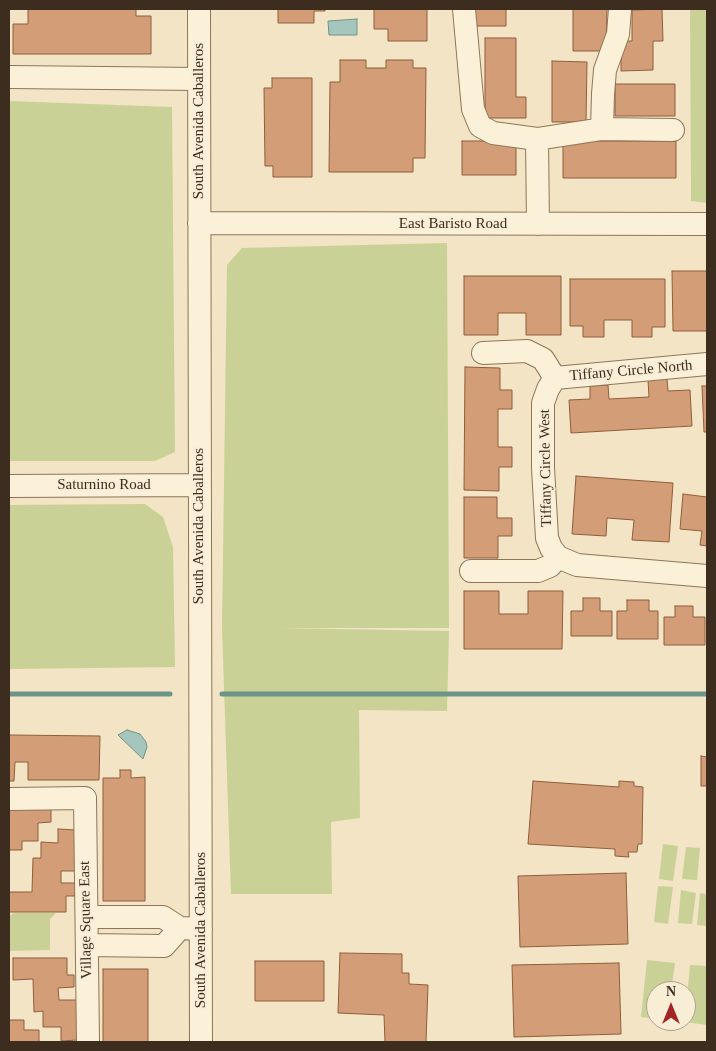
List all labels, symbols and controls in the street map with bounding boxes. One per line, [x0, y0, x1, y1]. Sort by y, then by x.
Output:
street label: South Avenida Caballeros [190, 43, 208, 199]
street label: East Baristo Road [399, 215, 507, 233]
street label: Tiffany Circle North [569, 357, 693, 385]
street label: Tiffany Circle West [536, 409, 556, 527]
street label: South Avenida Caballeros [190, 448, 208, 604]
street label: Saturnino Road [57, 476, 151, 494]
street label: South Avenida Caballeros [192, 852, 210, 1008]
street label: Village Square East [76, 861, 96, 979]
north arrow [646, 981, 696, 1031]
text: N [666, 984, 676, 999]

